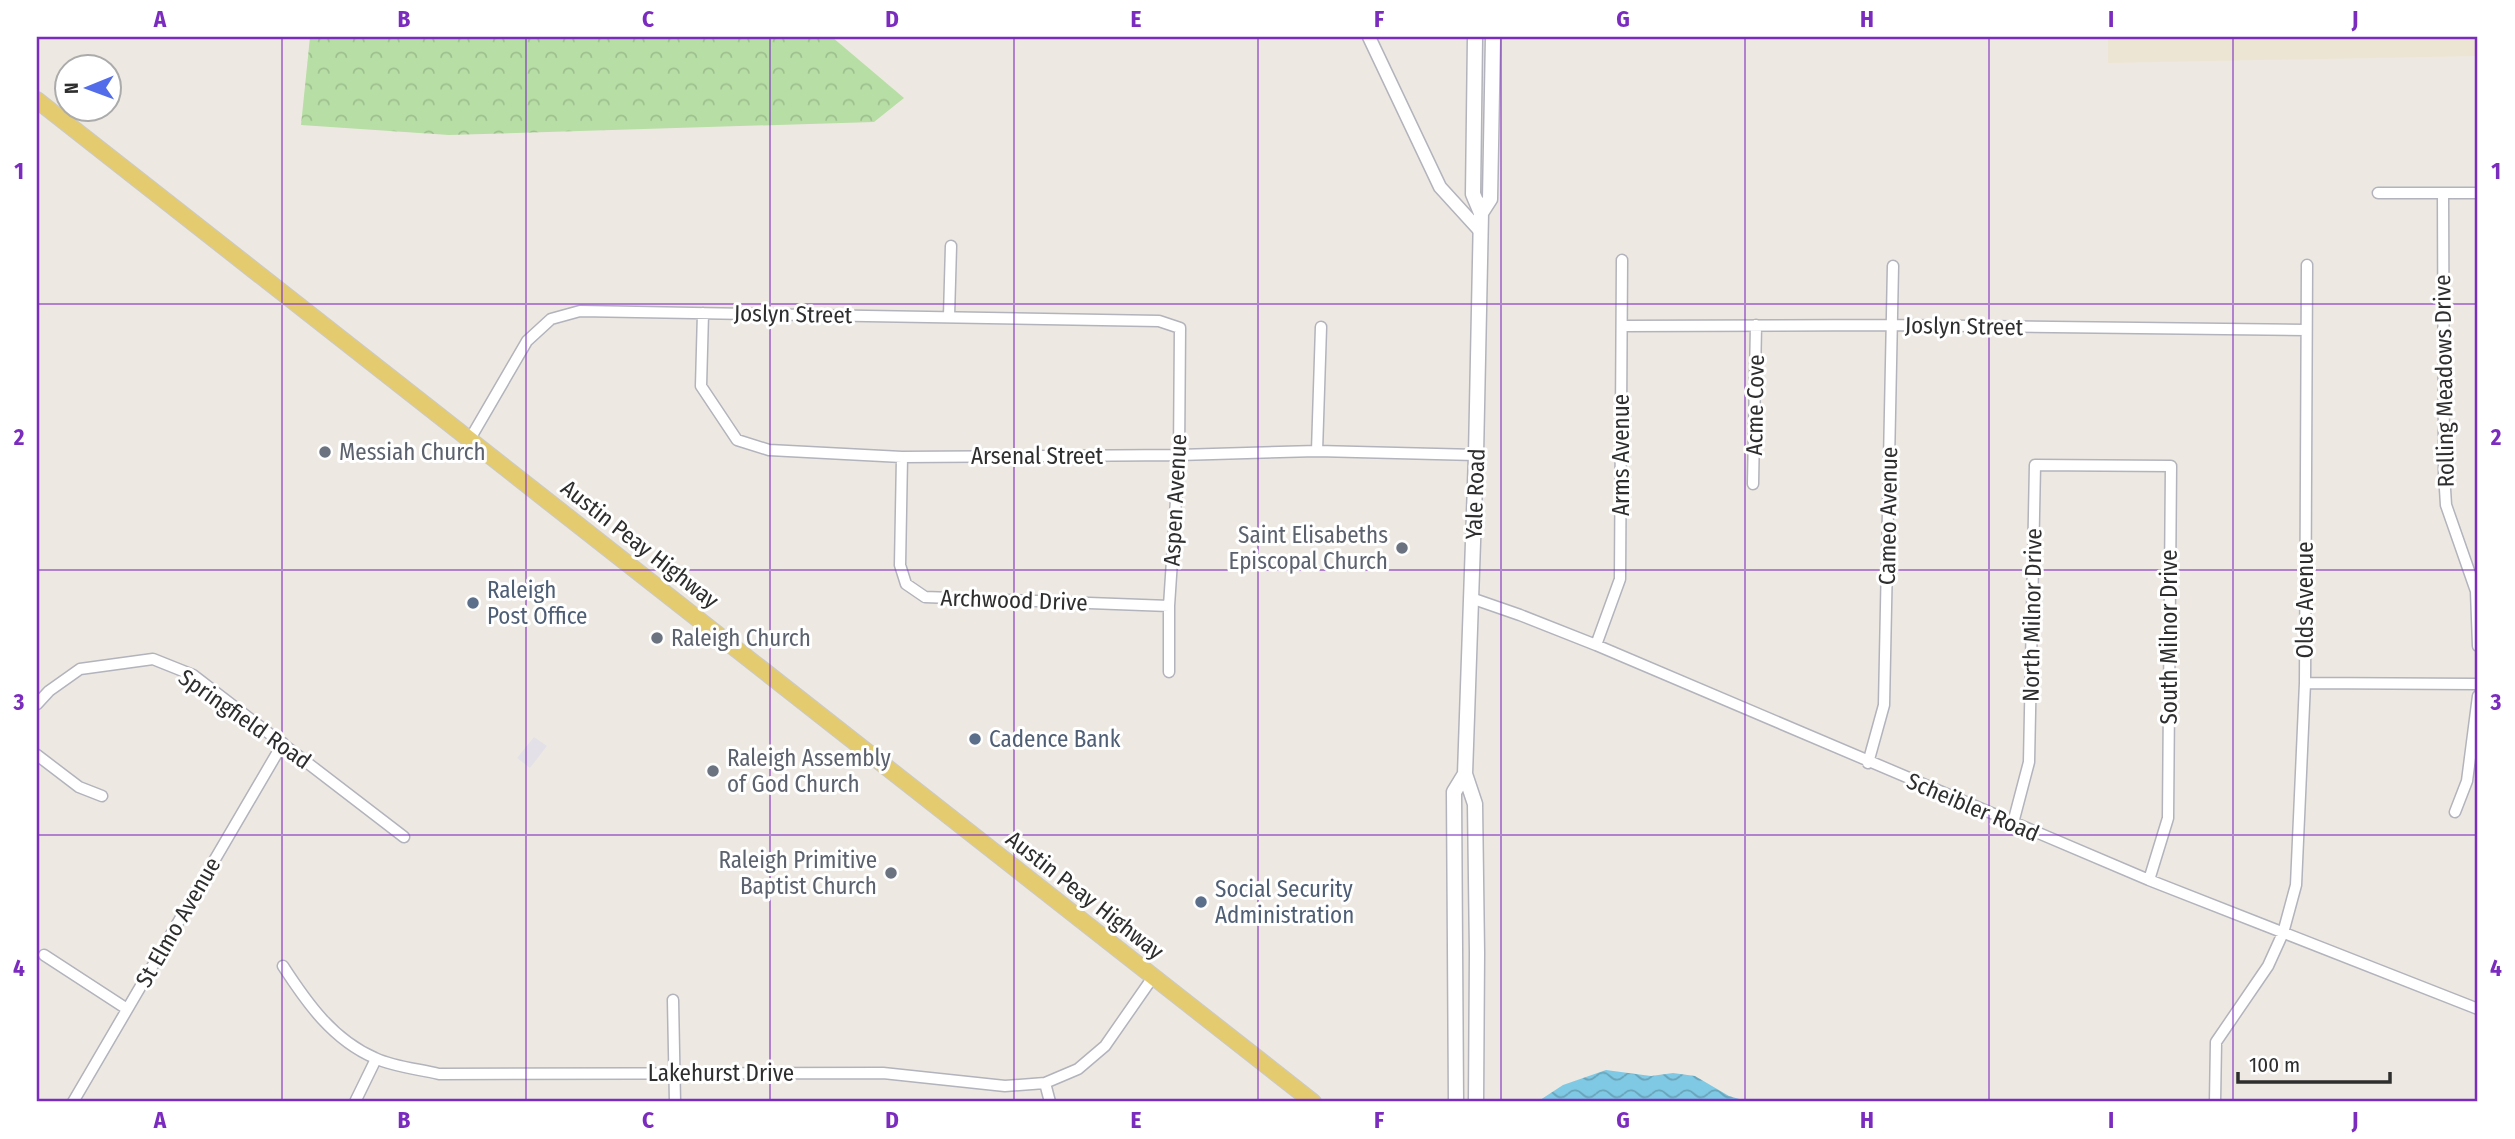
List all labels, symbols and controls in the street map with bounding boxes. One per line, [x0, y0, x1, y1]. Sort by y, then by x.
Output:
text: A [153, 5, 167, 33]
text: B [398, 5, 411, 33]
text: C [642, 5, 654, 33]
text: D [885, 5, 899, 33]
text: E [1131, 5, 1142, 33]
text: F [1374, 5, 1384, 33]
text: G [1616, 5, 1630, 33]
text: H [1860, 5, 1874, 33]
text: I [2108, 5, 2114, 33]
text: J [2351, 5, 2358, 33]
north arrow [52, 52, 122, 122]
text: N [60, 82, 83, 94]
text: 1 [14, 157, 24, 185]
text: 1 [2491, 157, 2501, 185]
street label: Rolling Meadows Drive [2428, 274, 2460, 488]
street label: Joslyn Street [734, 299, 853, 329]
street label: Joslyn Street [1905, 311, 2024, 341]
street label: Acme Cove [1740, 354, 1770, 456]
street label: Arms Avenue [1607, 394, 1635, 516]
text: 2 [13, 423, 25, 451]
text: 2 [2490, 423, 2502, 451]
street label: Aspen Avenue [1158, 433, 1192, 567]
place label: Messiah Church [339, 438, 486, 466]
street label: Arsenal Street [971, 442, 1104, 470]
marker: Messiah Church [317, 444, 333, 460]
street label: Cameo Avenue [1873, 447, 1903, 585]
street label: Yale Road [1459, 448, 1491, 540]
street label: Austin Peay Highway [556, 474, 725, 615]
place label: Saint Elisabeths Episcopal Church [1229, 521, 1388, 575]
street label: North Milnor Drive [2016, 528, 2048, 702]
marker: Saint Elisabeths Episcopal Church [1394, 540, 1410, 556]
street label: Olds Avenue [2291, 541, 2319, 659]
street label: South Milnor Drive [2155, 549, 2183, 725]
place label: Raleigh Post Office [487, 576, 587, 630]
street label: Archwood Drive [940, 583, 1088, 617]
marker: Raleigh Post Office [465, 595, 481, 611]
place label: Raleigh Church [671, 624, 811, 652]
marker: Raleigh Church [649, 630, 665, 646]
street label: Springfield Road [173, 663, 317, 775]
text: 3 [13, 688, 25, 716]
text: 3 [2490, 688, 2502, 716]
place label: Cadence Bank [989, 725, 1121, 753]
marker: Cadence Bank [967, 731, 983, 747]
place label: Raleigh Assembly of God Church [727, 744, 891, 798]
marker: Raleigh Assembly of God Church [705, 763, 721, 779]
street label: Scheibler Road [1903, 767, 2043, 847]
street label: Austin Peay Highway [1001, 825, 1170, 966]
place label: Raleigh Primitive Baptist Church [719, 846, 877, 900]
street label: St Elmo Avenue [130, 852, 226, 992]
marker: Raleigh Primitive Baptist Church [883, 865, 899, 881]
place label: Social Security Administration [1215, 875, 1354, 929]
marker: Social Security Administration [1193, 894, 1209, 910]
text: 4 [13, 954, 25, 982]
text: 4 [2490, 954, 2502, 982]
scale bar [2238, 1041, 2391, 1085]
text: 100 m [2249, 1052, 2300, 1078]
street label: Lakehurst Drive [648, 1059, 794, 1087]
text: A [153, 1106, 167, 1134]
text: B [398, 1106, 411, 1134]
text: C [642, 1106, 654, 1134]
text: D [885, 1106, 899, 1134]
text: E [1131, 1106, 1142, 1134]
text: F [1374, 1106, 1384, 1134]
text: G [1616, 1106, 1630, 1134]
text: H [1860, 1106, 1874, 1134]
text: I [2108, 1106, 2114, 1134]
text: J [2351, 1106, 2358, 1134]

